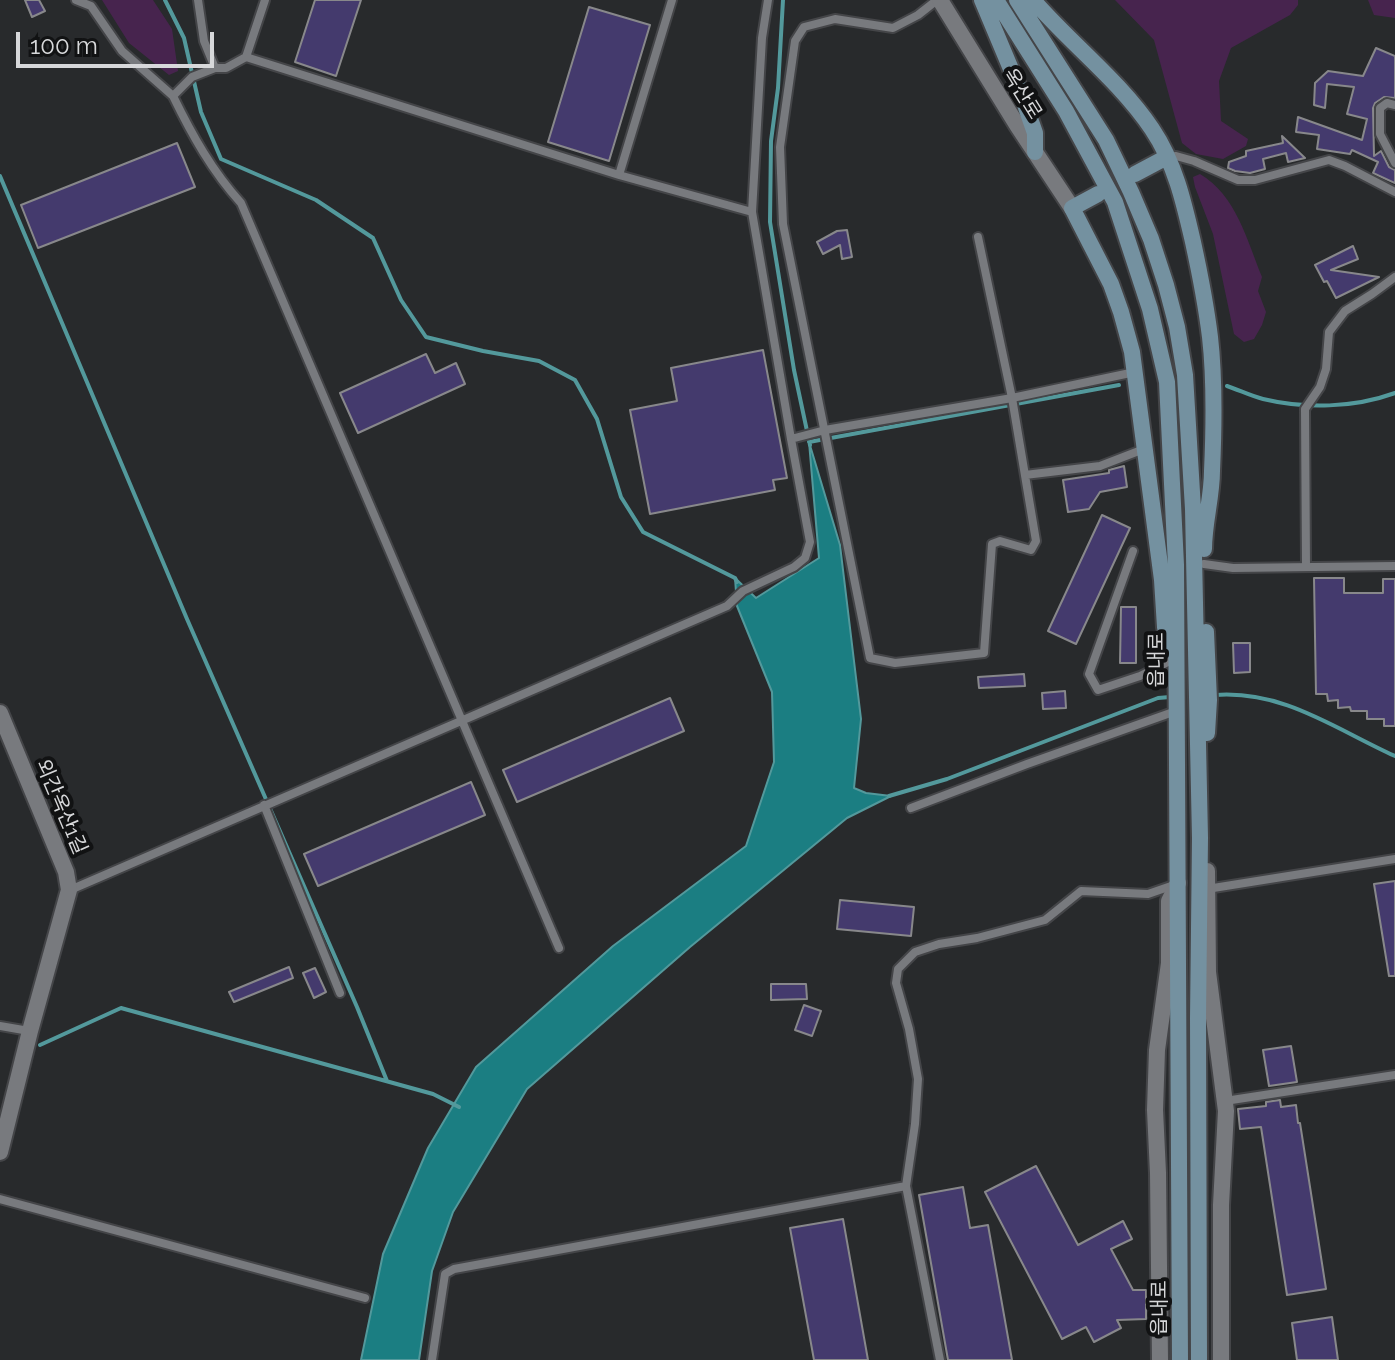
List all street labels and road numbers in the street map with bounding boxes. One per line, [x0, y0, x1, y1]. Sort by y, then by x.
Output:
street label: 옥산로 [997, 64, 1047, 124]
street label: 읍내로 [1145, 632, 1169, 688]
street label: 외간옥산1길 [30, 756, 92, 858]
street label: 읍내로 [1148, 1280, 1172, 1336]

